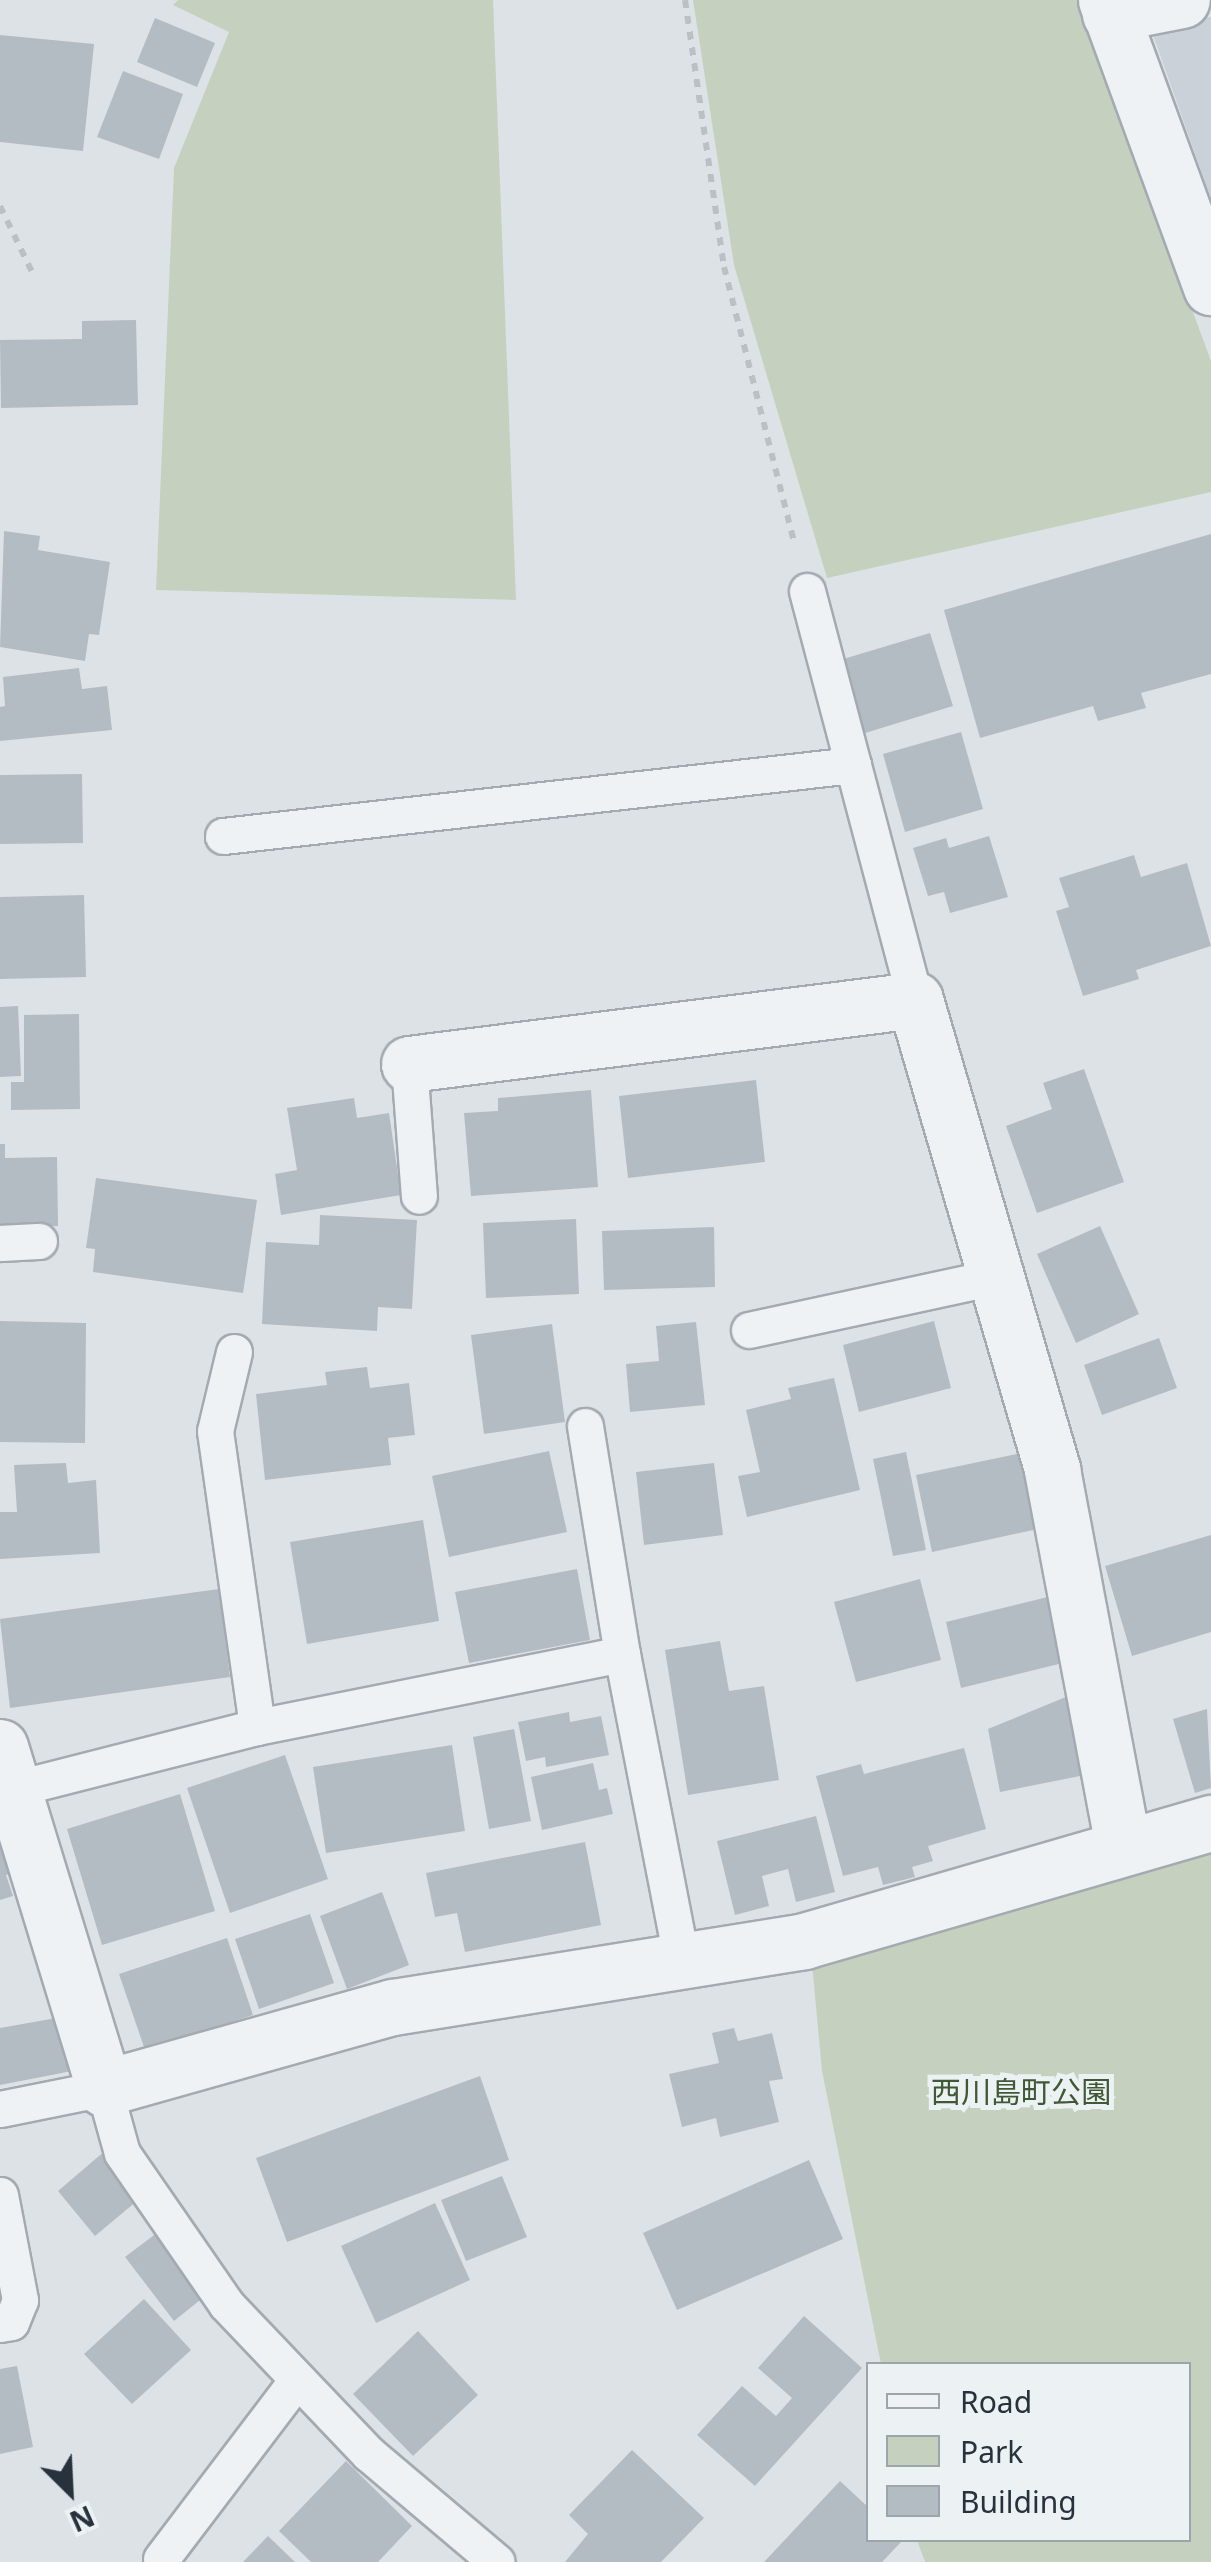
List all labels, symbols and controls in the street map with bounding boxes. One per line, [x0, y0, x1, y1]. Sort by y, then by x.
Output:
park label: 西川島町公園 [931, 2074, 1111, 2110]
legend [866, 2362, 1191, 2542]
text: Road [960, 2381, 1032, 2422]
text: Park [960, 2431, 1023, 2472]
north arrow [20, 2442, 120, 2542]
text: Building [960, 2481, 1077, 2522]
text: N [64, 2497, 100, 2541]

